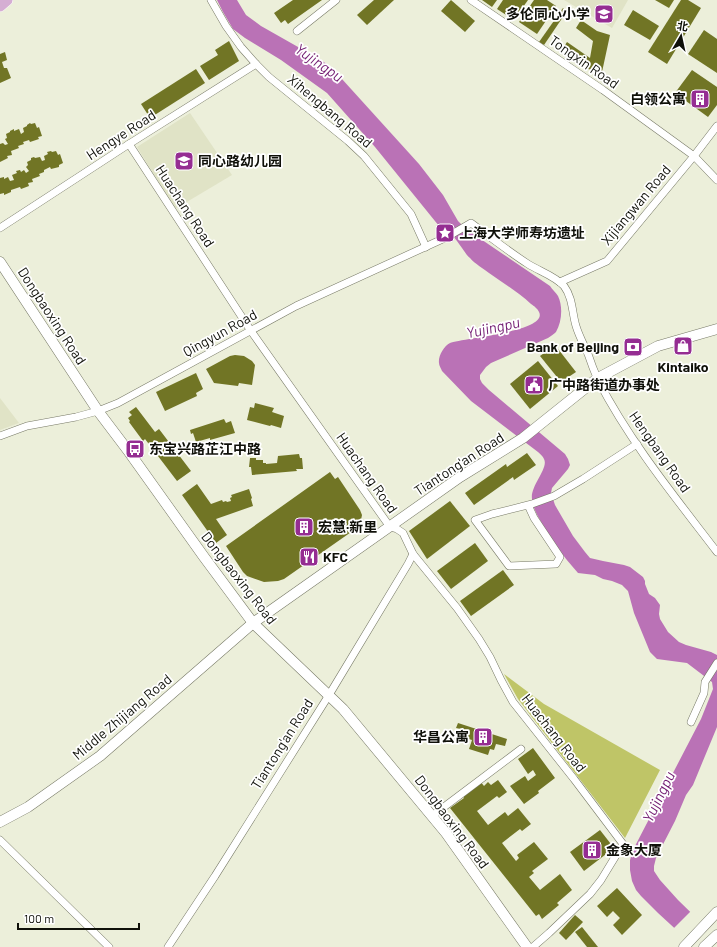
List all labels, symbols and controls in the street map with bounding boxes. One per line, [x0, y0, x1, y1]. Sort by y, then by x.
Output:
school or university icon: 多伦同心小学 [593, 3, 615, 25]
place label: 多伦同心小学 [506, 5, 590, 22]
north arrow [661, 16, 701, 56]
text: 北 [676, 18, 689, 33]
street label: Tongxin Road [546, 31, 622, 92]
water label: Yujingpu [292, 39, 347, 85]
street label: Xihengbang Road [285, 70, 376, 151]
building icon: 白领公寓 [689, 88, 711, 110]
place label: 白领公寓 [630, 90, 686, 107]
street label: Hengye Road [83, 106, 159, 163]
school or university icon: 同心路幼儿园 [173, 150, 195, 172]
place label: 同心路幼儿园 [198, 152, 282, 169]
street label: Huachang Road [153, 161, 218, 250]
street label: Xijiangwan Road [597, 161, 674, 248]
place icon: 上海大学师寿坊遗址 [434, 222, 456, 244]
place label: 上海大学师寿坊遗址 [459, 224, 585, 241]
street label: Dongbaoxing Road [15, 264, 90, 368]
street label: Qingyun Road [180, 305, 260, 360]
water label: Yujingpu [464, 313, 521, 341]
shop icon: Kintaiko [672, 335, 694, 357]
bank icon: Bank of Beijing [622, 336, 644, 358]
place label: Bank of Beijing [527, 338, 619, 355]
place label: Kintaiko [658, 358, 709, 375]
public building icon: 广中路街道办事处 [523, 374, 545, 396]
place label: 广中路街道办事处 [548, 376, 660, 393]
street label: Hengbang Road [626, 408, 695, 496]
street label: Tiantong'an Road [411, 428, 507, 499]
street label: Huachang Road [333, 429, 402, 516]
bus stop icon: 东宝兴路芷江中路 [124, 438, 146, 460]
place label: 东宝兴路芷江中路 [149, 440, 261, 457]
building icon: 宏慧·新里 [293, 516, 315, 538]
place label: 宏慧·新里 [318, 518, 377, 535]
street label: Dongbaoxing Road [198, 528, 281, 627]
restaurant icon: KFC [298, 546, 320, 568]
place label: KFC [323, 548, 348, 565]
street label: Middle Zhijiang Road [69, 670, 175, 763]
street label: Huachang Road [519, 690, 590, 775]
street label: Tiantong'an Road [247, 695, 316, 792]
building icon: 华昌公寓 [472, 726, 494, 748]
place label: 华昌公寓 [413, 728, 469, 745]
water label: Yujingpu [638, 768, 678, 825]
street label: Dongbaoxing Road [412, 772, 493, 872]
building icon: 金象大厦 [581, 839, 603, 861]
place label: 金象大厦 [606, 841, 662, 858]
scale bar [18, 905, 139, 931]
text: 100 m [24, 911, 54, 925]

